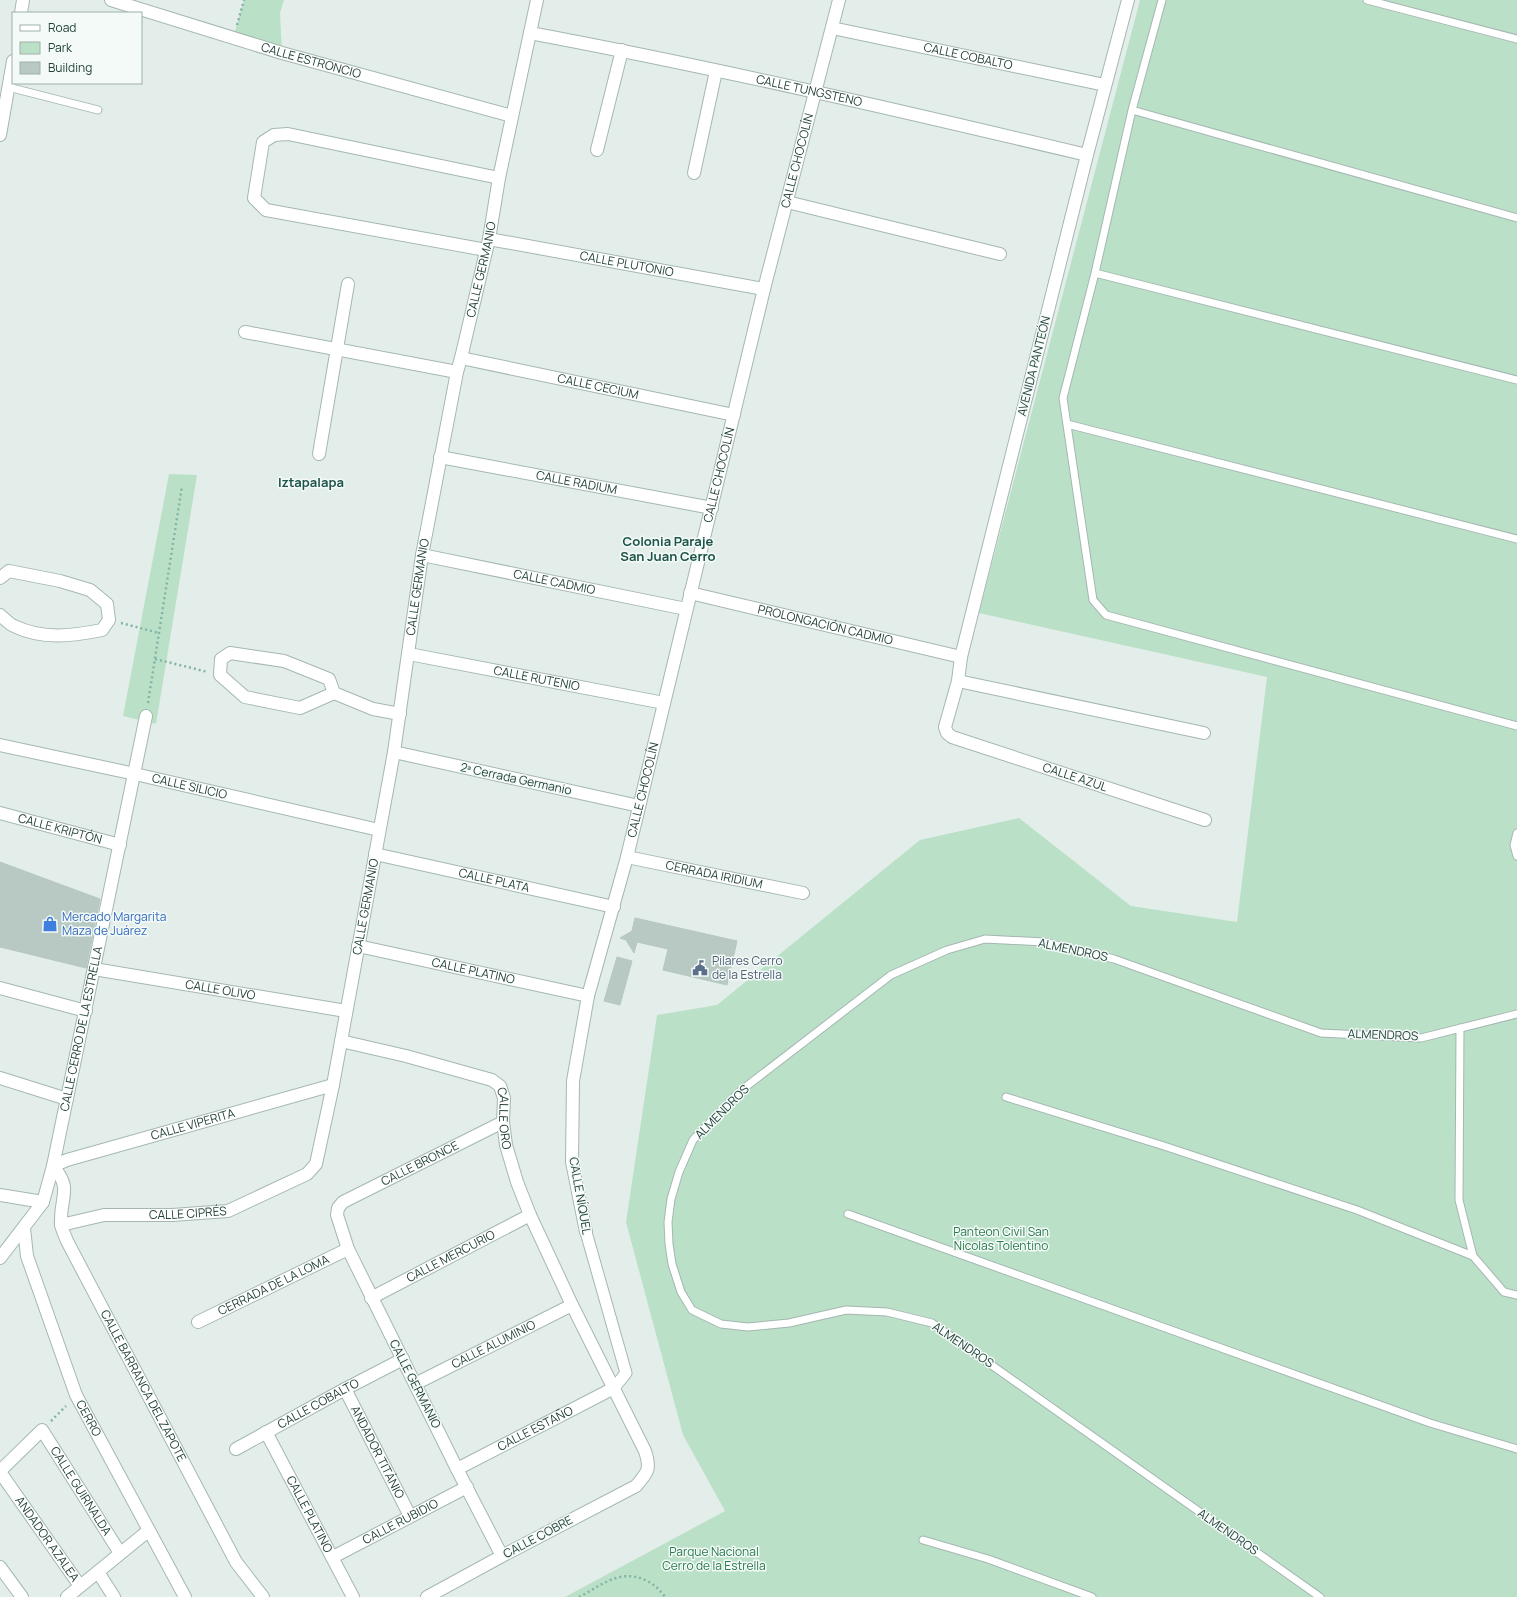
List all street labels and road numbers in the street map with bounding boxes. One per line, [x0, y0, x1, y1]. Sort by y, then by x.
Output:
street label: CALLE ESTRONCIO [259, 38, 363, 82]
street label: CALLE COBALTO [922, 38, 1015, 74]
street label: CALLE TUNGSTENO [755, 70, 864, 110]
street label: CALLE CHOCOLÍN [776, 111, 817, 210]
street label: CALLE GERMANIO [462, 220, 500, 319]
street label: CALLE PLUTONIO [579, 247, 675, 280]
street label: AVENIDA PANTEÓN [1013, 314, 1054, 418]
street label: CALLE CECIUM [556, 369, 640, 403]
street label: CALLE CHOCOLÍN [699, 426, 738, 524]
street label: CALLE RADIUM [535, 466, 619, 498]
street label: CALLE GERMANIO [402, 537, 433, 637]
street label: CALLE CADMIO [512, 565, 597, 598]
street label: PROLONGACIÓN CADMIO [756, 600, 895, 649]
street label: CALLE RUTENIO [492, 661, 582, 695]
street label: CALLE CHOCOLÍN [623, 741, 662, 839]
street label: 2ª Cerrada Germanio [459, 758, 573, 799]
street label: CALLE AZUL [1041, 758, 1110, 795]
street label: CALLE SILICIO [150, 769, 229, 803]
street label: CALLE KRIPTÓN [16, 809, 104, 848]
street label: CERRADA IRIDIUM [664, 856, 764, 893]
street label: CALLE GERMANIO [348, 857, 382, 956]
street label: CALLE PLATA [457, 864, 532, 896]
street label: ALMENDROS [1037, 934, 1109, 965]
street label: CALLE CERRO DE LA ESTRELLA [56, 944, 106, 1113]
street label: CALLE PLATINO [430, 953, 517, 988]
street label: CALLE OLIVO [184, 975, 257, 1004]
street label: ALMENDROS [1347, 1025, 1419, 1044]
street label: ALMENDROS [691, 1081, 753, 1143]
street label: CALLE ORO [493, 1085, 516, 1152]
street label: CALLE VIPERITA [149, 1104, 237, 1144]
street label: CALLE BRONCE [378, 1137, 461, 1190]
street label: CALLE NÍQUEL [565, 1156, 596, 1236]
street label: CALLE CIPRÉS [149, 1202, 227, 1223]
street label: CALLE MERCURIO [403, 1226, 498, 1286]
street label: CERRADA DE LA LOMA [215, 1250, 332, 1319]
street label: CALLE BARRANCA DEL ZAPOTE [97, 1307, 191, 1465]
street label: CALLE ALUMINIO [448, 1316, 539, 1372]
street label: ALMENDROS [929, 1318, 997, 1371]
street label: CALLE GERMANIO [386, 1336, 445, 1431]
street label: CALLE COBALTO [274, 1374, 362, 1433]
street label: CERRO [72, 1397, 106, 1440]
street label: CALLE ESTAÑO [494, 1402, 576, 1455]
street label: ANDADOR TITÁNIO [347, 1403, 409, 1502]
street label: CALLE GUIRNALDA [47, 1443, 116, 1539]
street label: CALLE PLATINO [283, 1473, 337, 1556]
street label: ANDADOR AZALEA [11, 1493, 84, 1585]
street label: CALLE RUBIDIO [359, 1494, 441, 1548]
street label: ALMENDROS [1195, 1504, 1262, 1559]
street label: CALLE COBRE [500, 1511, 576, 1562]

